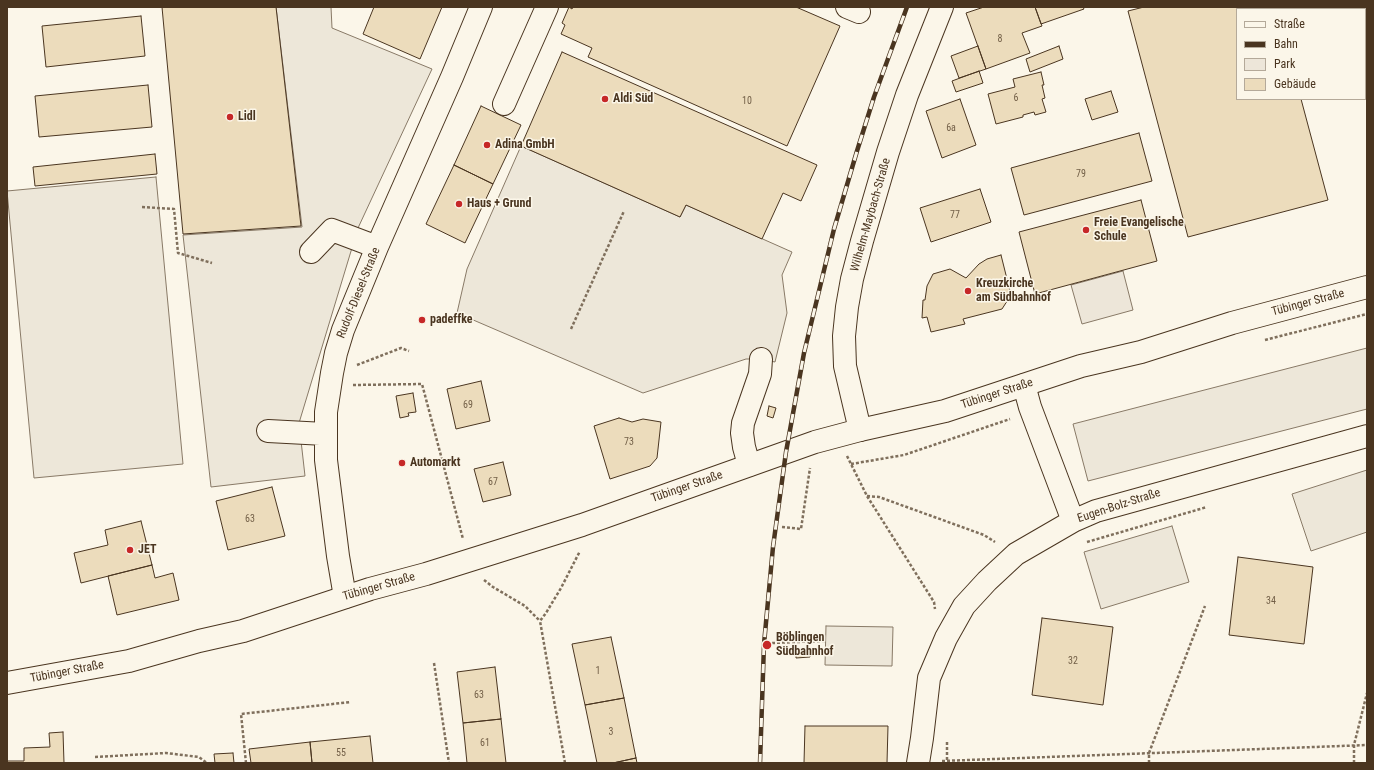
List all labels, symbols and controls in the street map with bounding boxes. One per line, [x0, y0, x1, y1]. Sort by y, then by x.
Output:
legend [1236, 8, 1366, 100]
text: Straße [1274, 17, 1305, 31]
house number: 8 [998, 33, 1002, 45]
text: Bahn [1274, 37, 1298, 51]
text: Park [1274, 57, 1295, 71]
text: Gebäude [1274, 77, 1316, 91]
place label: Aldi Süd [613, 92, 653, 106]
house number: 6 [1014, 92, 1018, 104]
marker: Aldi Süd [600, 94, 610, 104]
house number: 10 [742, 95, 752, 107]
place label: Lidl [238, 110, 256, 124]
marker: Lidl [225, 112, 235, 122]
house number: 6a [946, 122, 956, 134]
place label: Adina GmbH [495, 138, 555, 152]
marker: Adina GmbH [482, 140, 492, 150]
street label: Wilhelm-Maybach-Straße [848, 157, 894, 273]
house number: 79 [1076, 168, 1086, 180]
place label: Haus + Grund [467, 197, 531, 211]
marker: Haus + Grund [454, 199, 464, 209]
house number: 77 [950, 209, 960, 221]
place label: Freie Evangelische Schule [1094, 216, 1184, 244]
marker: Freie Evangelische Schule [1081, 225, 1091, 235]
street label: Rudolf-Diesel-Straße [334, 246, 384, 340]
place label: Kreuzkirche am Südbahnhof [976, 277, 1051, 305]
marker: Kreuzkirche am Südbahnhof [963, 286, 973, 296]
street label: Tübinger Straße [1270, 286, 1346, 320]
place label: padeffke [430, 313, 473, 327]
marker: padeffke [417, 315, 427, 325]
street label: Tübinger Straße [959, 376, 1035, 412]
house number: 69 [463, 399, 473, 411]
house number: 73 [624, 436, 634, 448]
place label: Automarkt [410, 456, 460, 470]
marker: Automarkt [397, 458, 407, 468]
street label: Tübinger Straße [649, 468, 725, 506]
house number: 67 [488, 476, 498, 488]
street label: Eugen-Bolz-Straße [1076, 486, 1162, 526]
house number: 63 [245, 513, 255, 525]
place label: JET [138, 543, 156, 557]
marker: JET [125, 545, 135, 555]
street label: Tübinger Straße [341, 570, 417, 604]
house number: 34 [1266, 595, 1276, 607]
place label: Böblingen Südbahnhof [776, 631, 834, 659]
marker: Böblingen Südbahnhof [761, 639, 773, 651]
house number: 32 [1068, 655, 1078, 667]
street label: Tübinger Straße [29, 658, 105, 686]
house number: 1 [596, 665, 600, 677]
house number: 63 [474, 689, 484, 701]
house number: 3 [609, 726, 613, 738]
house number: 61 [480, 737, 490, 749]
house number: 55 [336, 747, 346, 759]

